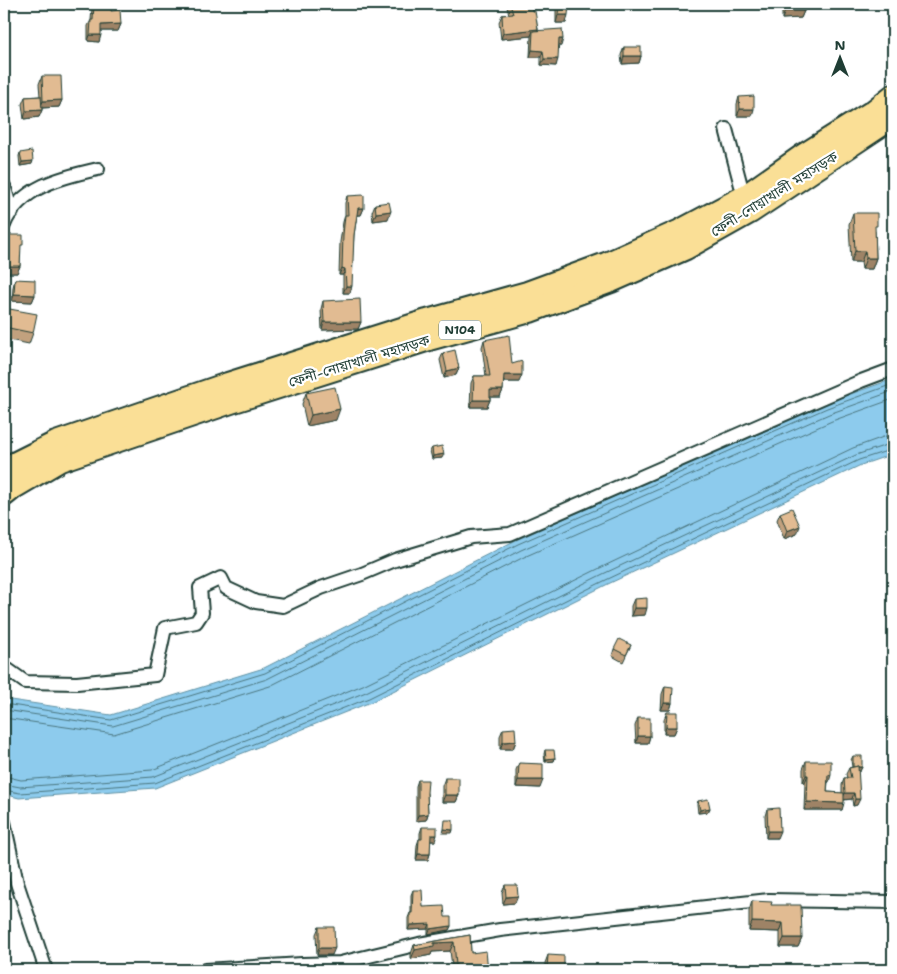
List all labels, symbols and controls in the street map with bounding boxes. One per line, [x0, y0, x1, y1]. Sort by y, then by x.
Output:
north arrow [814, 32, 864, 82]
text: N [834, 36, 846, 54]
street label: ফেনী-নোয়াখালী মহাসড়ক [707, 147, 842, 241]
road number: N104 [439, 320, 481, 340]
street label: ফেনী-নোয়াখালী মহাসড়ক [286, 331, 432, 391]

